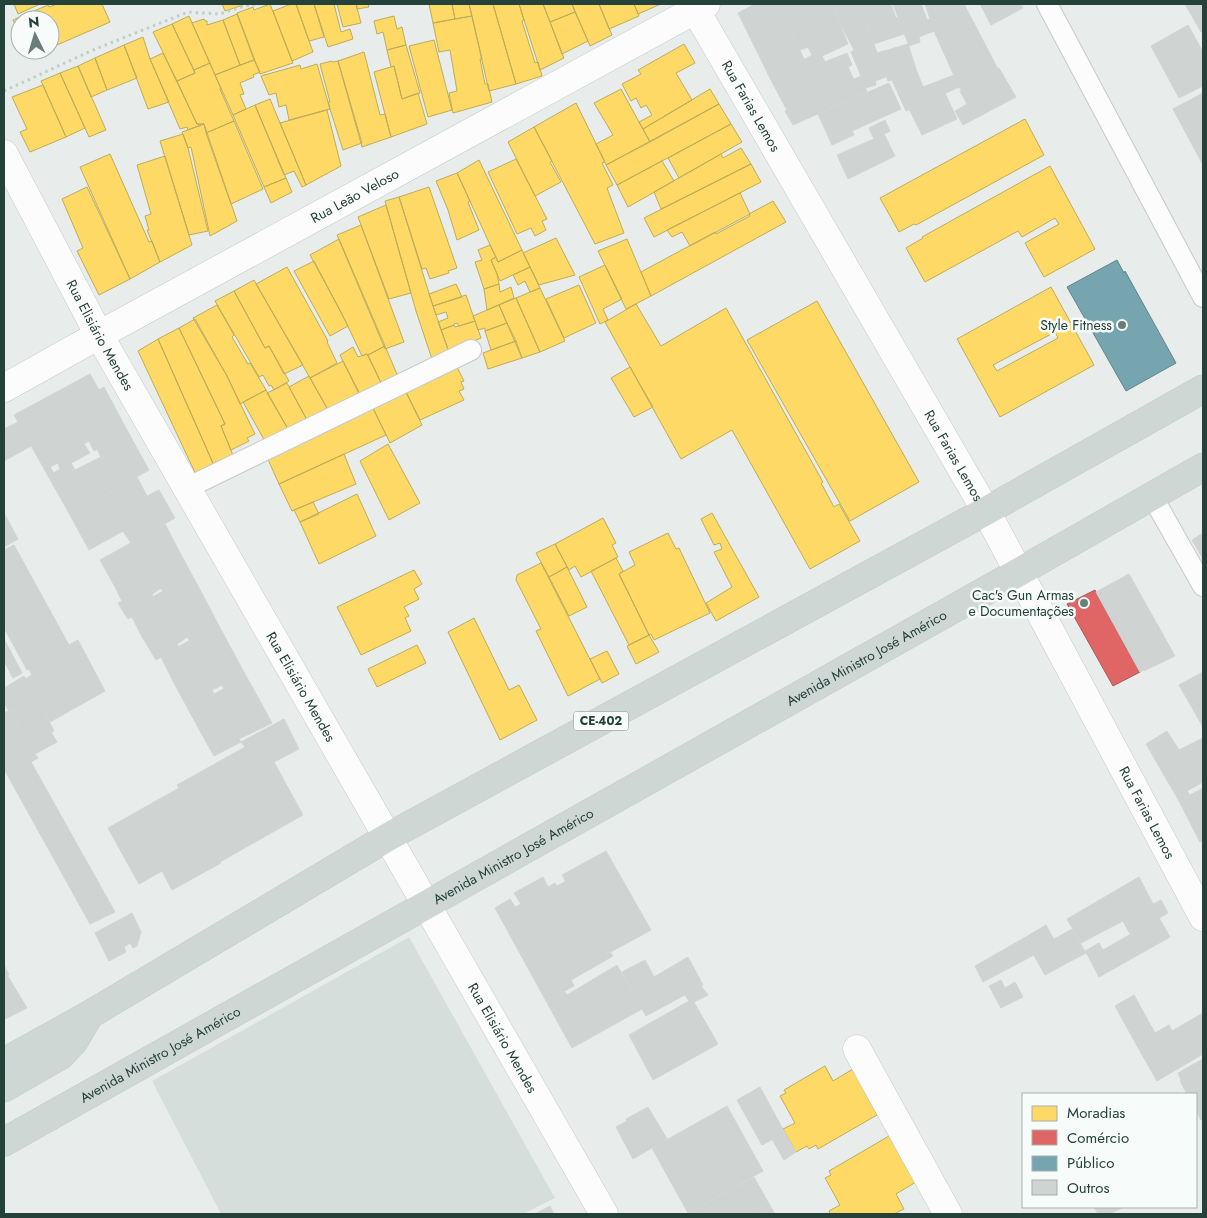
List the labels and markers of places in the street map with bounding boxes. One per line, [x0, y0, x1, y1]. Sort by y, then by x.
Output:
place label: Style Fitness [1040, 315, 1112, 335]
marker: Style Fitness [1116, 319, 1128, 331]
place label: Cac's Gun Armas e Documentações [969, 585, 1074, 621]
marker: Cac's Gun Armas e Documentações [1078, 597, 1090, 609]

